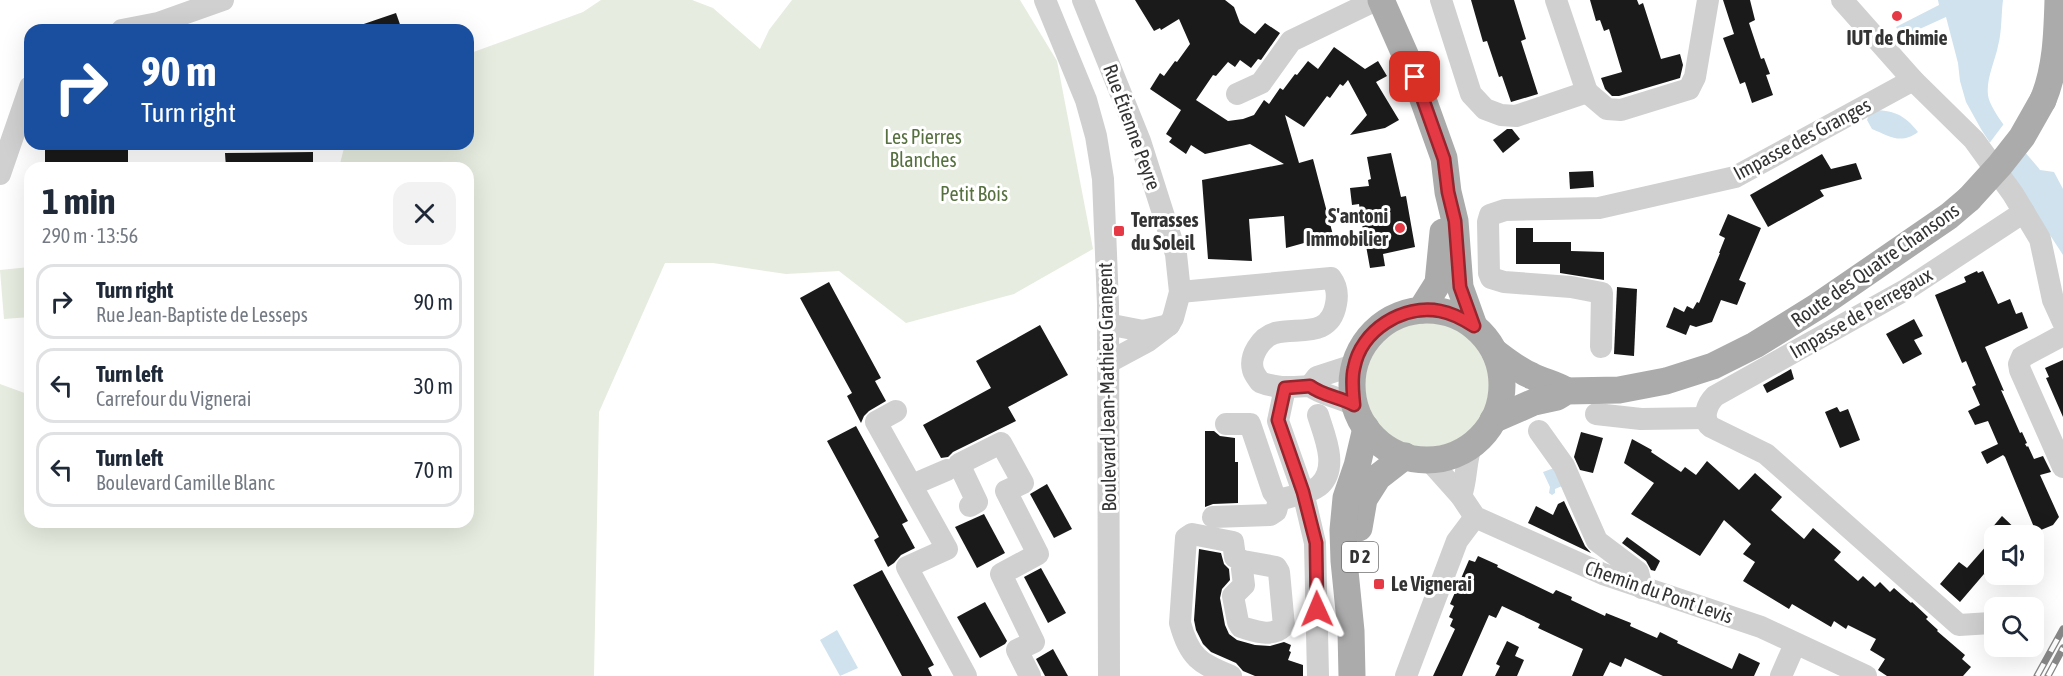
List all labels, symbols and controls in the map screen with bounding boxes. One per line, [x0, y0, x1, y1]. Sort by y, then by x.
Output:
marker: IUT de Chimie [1890, 9, 1904, 23]
place label: IUT de Chimie [1846, 26, 1948, 49]
text: 90 m [141, 47, 216, 95]
icon: right [42, 48, 120, 126]
pin [1389, 51, 1440, 102]
icon: arrive [1398, 60, 1431, 93]
street label: Rue Étienne Peyre [1099, 61, 1166, 193]
street label: Impasse des Granges [1729, 93, 1874, 184]
text: Turn right [141, 97, 236, 128]
park label: Les Pierres Blanches [884, 125, 962, 171]
text: 1 min [42, 180, 116, 222]
button: close [393, 182, 456, 245]
park label: Petit Bois [940, 182, 1008, 205]
street label: Route des Quatre Chansons [1786, 198, 1963, 331]
place label: S'antoni Immobilier [1306, 204, 1389, 250]
place label: Terrasses du Soleil [1131, 208, 1199, 254]
marker: S'antoni Immobilier [1393, 221, 1407, 235]
text: 290 m · 13:56 [42, 224, 138, 247]
marker: Terrasses du Soleil [1112, 224, 1126, 238]
street label: Boulevard Jean-Mathieu Grangent [1093, 262, 1120, 512]
street label: Impasse de Perregaux [1786, 263, 1936, 363]
text: Turn right [96, 277, 173, 303]
icon: right [45, 285, 78, 318]
text: 90 m [413, 289, 453, 315]
text: Rue Jean-Baptiste de Lesseps [96, 303, 308, 326]
text: Turn left [96, 361, 163, 387]
icon: left [45, 369, 78, 402]
text: 30 m [413, 373, 453, 399]
text: Carrefour du Vignerai [96, 387, 251, 410]
text: Turn left [96, 445, 163, 471]
icon: left [45, 453, 78, 486]
text: 70 m [413, 457, 453, 483]
text: Boulevard Camille Blanc [96, 471, 275, 494]
map controls [1984, 525, 2044, 657]
button: sound [1984, 525, 2044, 585]
road number: D 2 [1342, 542, 1378, 572]
street label: Chemin du Pont Levis [1582, 555, 1736, 628]
place label: Le Vignerai [1391, 572, 1472, 595]
position arrow [1285, 577, 1349, 641]
marker: Le Vignerai [1372, 577, 1386, 591]
button: search [1984, 597, 2044, 657]

